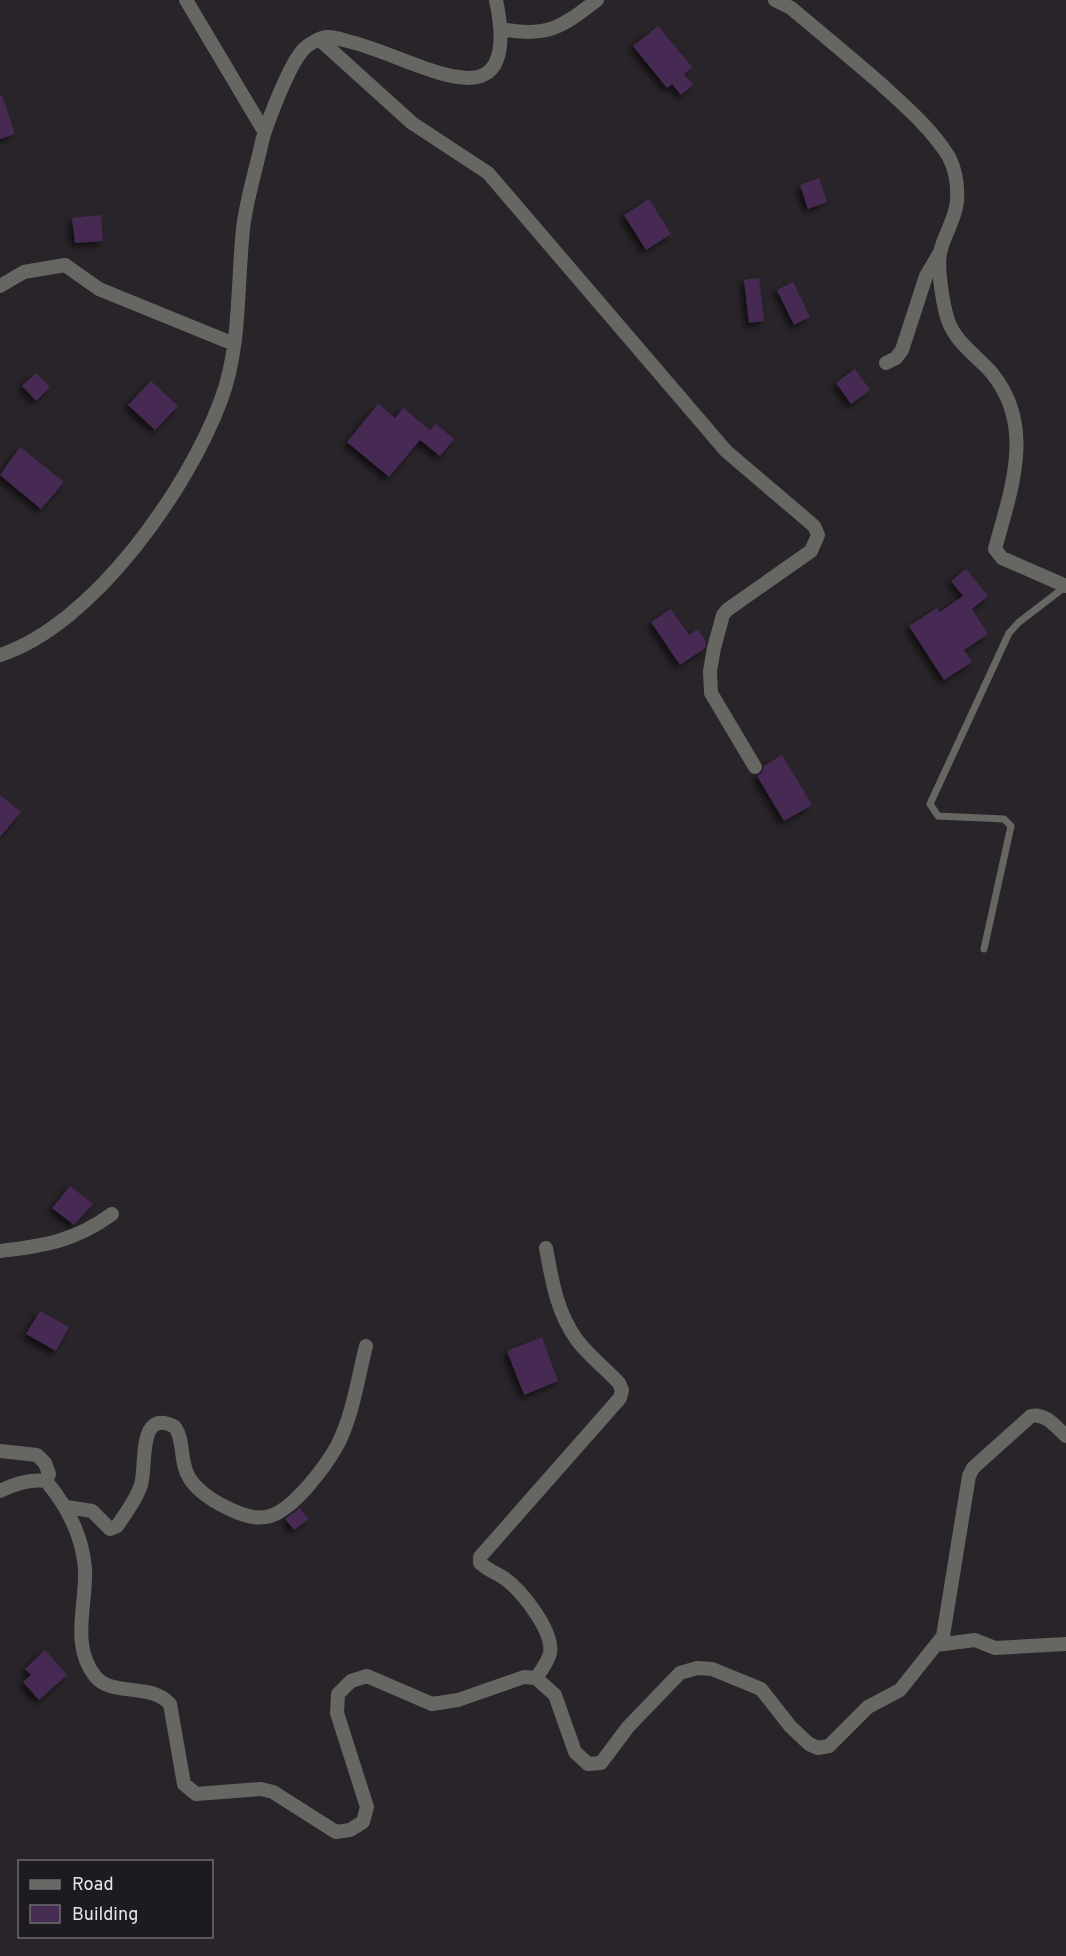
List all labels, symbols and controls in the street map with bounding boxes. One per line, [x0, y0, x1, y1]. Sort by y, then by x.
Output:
legend [18, 1860, 213, 1938]
text: Road [72, 1874, 114, 1897]
text: Building [72, 1904, 138, 1927]

